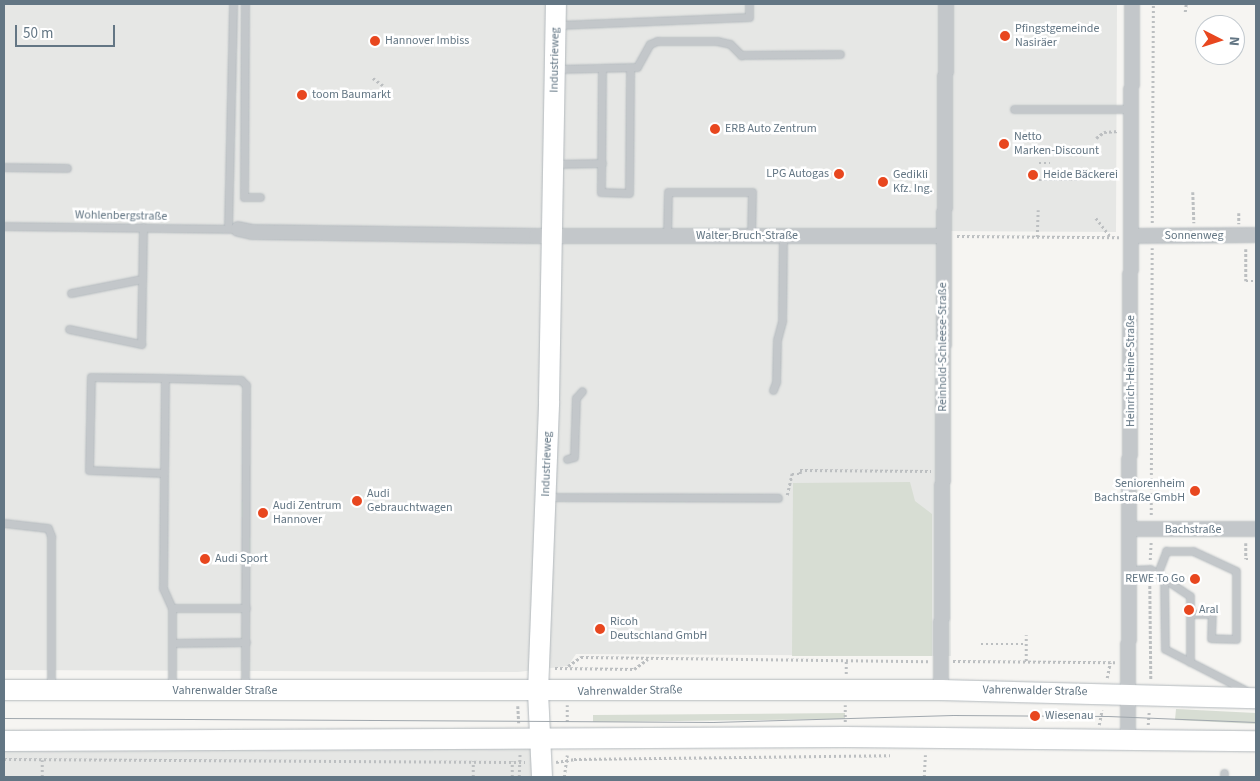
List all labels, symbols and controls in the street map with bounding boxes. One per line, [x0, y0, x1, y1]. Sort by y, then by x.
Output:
scale bar [18, 15, 118, 47]
north arrow [1195, 15, 1245, 65]
place label: Pfingstgemeinde Nasiräer [1015, 22, 1099, 50]
text: 50 m [23, 23, 53, 44]
street label: Industrieweg [547, 27, 563, 93]
marker: Pfingstgemeinde Nasiräer [999, 30, 1011, 42]
place label: Hannover Imbiss [385, 34, 469, 48]
marker: Hannover Imbiss [369, 35, 381, 47]
text: N [1224, 36, 1244, 47]
place label: toom Baumarkt [312, 88, 391, 102]
marker: toom Baumarkt [296, 89, 308, 101]
place label: ERB Auto Zentrum [725, 122, 817, 136]
marker: ERB Auto Zentrum [709, 123, 721, 135]
place label: Netto Marken-Discount [1014, 130, 1099, 158]
marker: Netto Marken-Discount [998, 138, 1010, 150]
place label: LPG Autogas [766, 167, 829, 181]
marker: LPG Autogas [833, 168, 845, 180]
place label: Gedikli Kfz. Ing. [893, 168, 933, 196]
place label: Heide Bäckerei [1043, 168, 1118, 182]
marker: Heide Bäckerei [1027, 169, 1039, 181]
marker: Gedikli Kfz. Ing. [877, 176, 889, 188]
street label: Wohlenbergstraße [75, 208, 167, 224]
street label: Walter-Bruch-Straße [696, 229, 798, 243]
street label: Sonnenweg [1164, 229, 1224, 243]
street label: Reinhold-Schleese-Straße [936, 282, 950, 412]
street label: Heinrich-Heine-Straße [1124, 315, 1138, 427]
street label: Industrieweg [539, 431, 555, 497]
place label: Seniorenheim Bachstraße GmbH [1094, 477, 1185, 505]
marker: Seniorenheim Bachstraße GmbH [1189, 485, 1201, 497]
place label: Audi Gebrauchtwagen [367, 487, 452, 515]
marker: Audi Gebrauchtwagen [351, 495, 363, 507]
place label: Audi Zentrum Hannover [273, 499, 341, 527]
marker: Audi Zentrum Hannover [257, 507, 269, 519]
street label: Bachstraße [1165, 523, 1221, 537]
place label: Audi Sport [215, 552, 268, 566]
marker: Audi Sport [199, 553, 211, 565]
place label: REWE To Go [1125, 572, 1185, 586]
marker: REWE To Go [1189, 573, 1201, 585]
place label: Aral [1199, 603, 1219, 617]
marker: Aral [1183, 604, 1195, 616]
place label: Ricoh Deutschland GmbH [610, 615, 707, 643]
marker: Ricoh Deutschland GmbH [594, 623, 606, 635]
street label: Vahrenwalder Straße [577, 683, 683, 699]
street label: Vahrenwalder Straße [982, 683, 1088, 699]
street label: Vahrenwalder Straße [173, 684, 277, 698]
place label: Wiesenau [1045, 709, 1093, 723]
marker: Wiesenau [1029, 710, 1041, 722]

